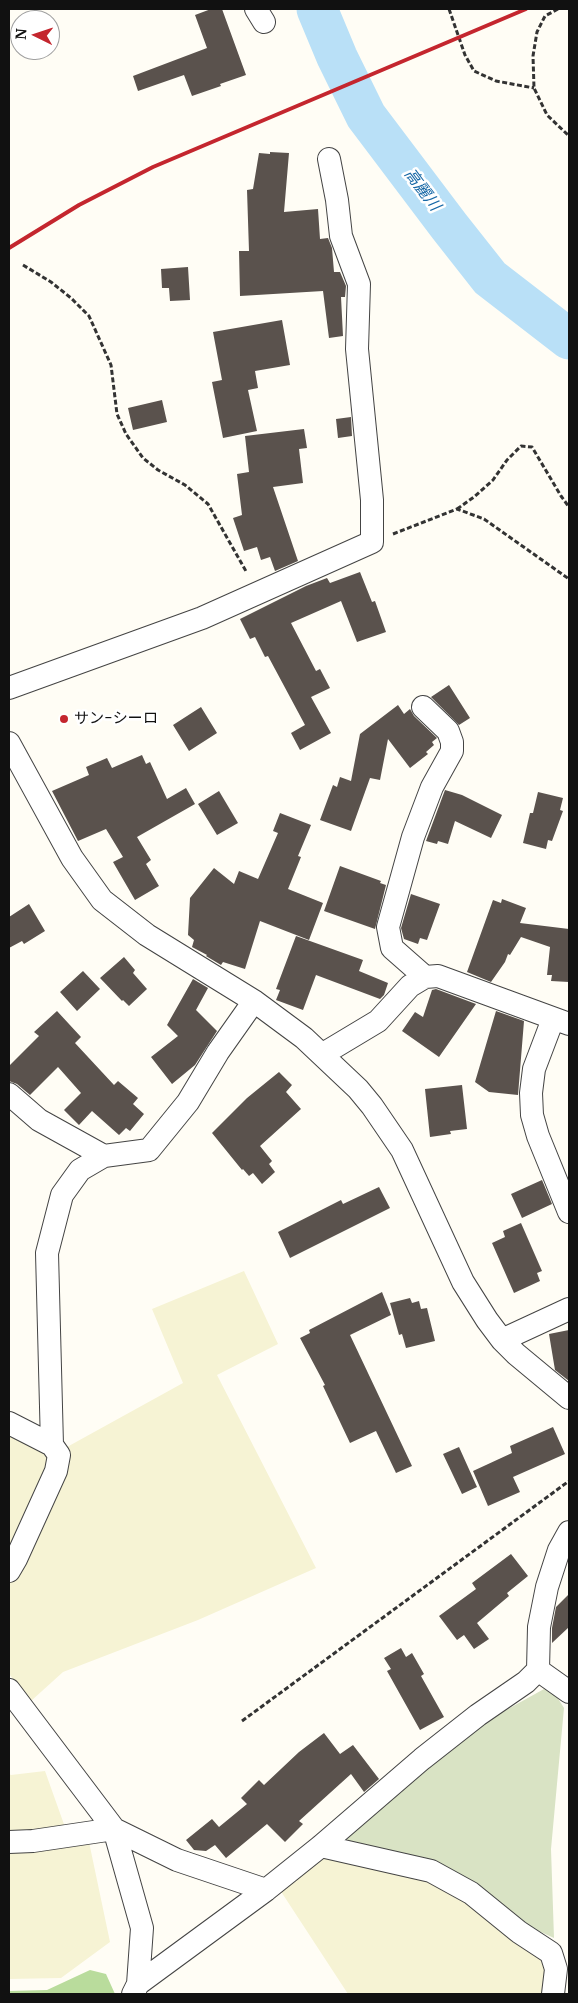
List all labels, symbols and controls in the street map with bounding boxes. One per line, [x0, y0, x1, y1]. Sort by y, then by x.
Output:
north arrow [10, 10, 60, 60]
text: N [12, 28, 30, 40]
water label: 高麗川 [400, 165, 444, 215]
place label: サン-シーロ [74, 710, 158, 728]
marker: サン-シーロ [58, 713, 70, 725]

